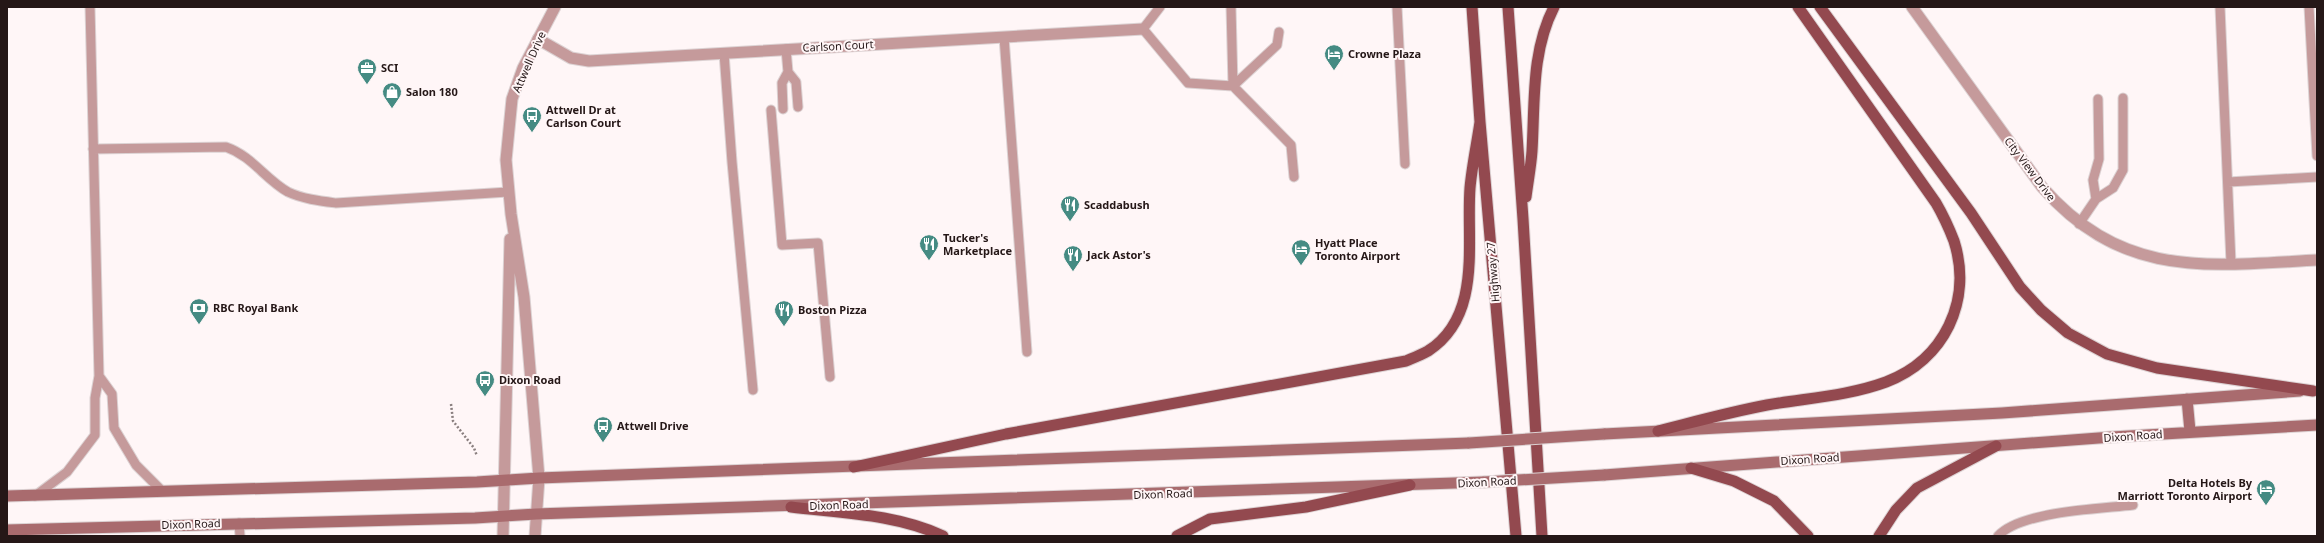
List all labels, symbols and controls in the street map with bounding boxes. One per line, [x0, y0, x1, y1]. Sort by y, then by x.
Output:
street label: Attwell Drive [508, 29, 549, 95]
street label: Carlson Court [802, 36, 874, 55]
hotel icon: Crowne Plaza [1323, 43, 1345, 71]
place label: Crowne Plaza [1348, 46, 1421, 61]
office icon: SCI [356, 57, 378, 85]
place label: SCI [381, 60, 398, 75]
shop icon: Salon 180 [381, 81, 403, 109]
place label: Salon 180 [406, 84, 458, 99]
place label: Attwell Dr at Carlson Court [546, 102, 621, 130]
bus stop icon: Attwell Dr at Carlson Court [521, 105, 543, 133]
street label: City View Drive [2001, 134, 2059, 204]
restaurant icon: Scaddabush [1059, 194, 1081, 222]
place label: Scaddabush [1084, 197, 1150, 212]
place label: Tucker's Marketplace [943, 230, 1013, 258]
restaurant icon: Tucker's Marketplace [918, 233, 940, 261]
place label: Hyatt Place Toronto Airport [1315, 235, 1400, 263]
hotel icon: Hyatt Place Toronto Airport [1290, 238, 1312, 266]
street label: Highway 27 [1482, 241, 1503, 303]
restaurant icon: Jack Astor's [1062, 244, 1084, 272]
place label: Jack Astor's [1086, 247, 1151, 262]
bank icon: RBC Royal Bank [188, 297, 210, 325]
restaurant icon: Boston Pizza [773, 299, 795, 327]
place label: RBC Royal Bank [213, 300, 298, 315]
place label: Boston Pizza [798, 302, 867, 317]
bus stop icon: Dixon Road [474, 369, 496, 397]
place label: Dixon Road [499, 372, 561, 387]
bus stop icon: Attwell Drive [592, 415, 614, 443]
place label: Attwell Drive [617, 418, 689, 433]
street label: Dixon Road [2103, 426, 2163, 445]
street label: Dixon Road [1780, 449, 1840, 468]
street label: Dixon Road [1457, 472, 1517, 491]
place label: Delta Hotels By Marriott Toronto Airport [2118, 475, 2253, 503]
hotel icon: Delta Hotels By Marriott Toronto Airport [2255, 478, 2277, 506]
street label: Dixon Road [1133, 485, 1193, 502]
street label: Dixon Road [809, 496, 869, 513]
street label: Dixon Road [161, 515, 221, 532]

